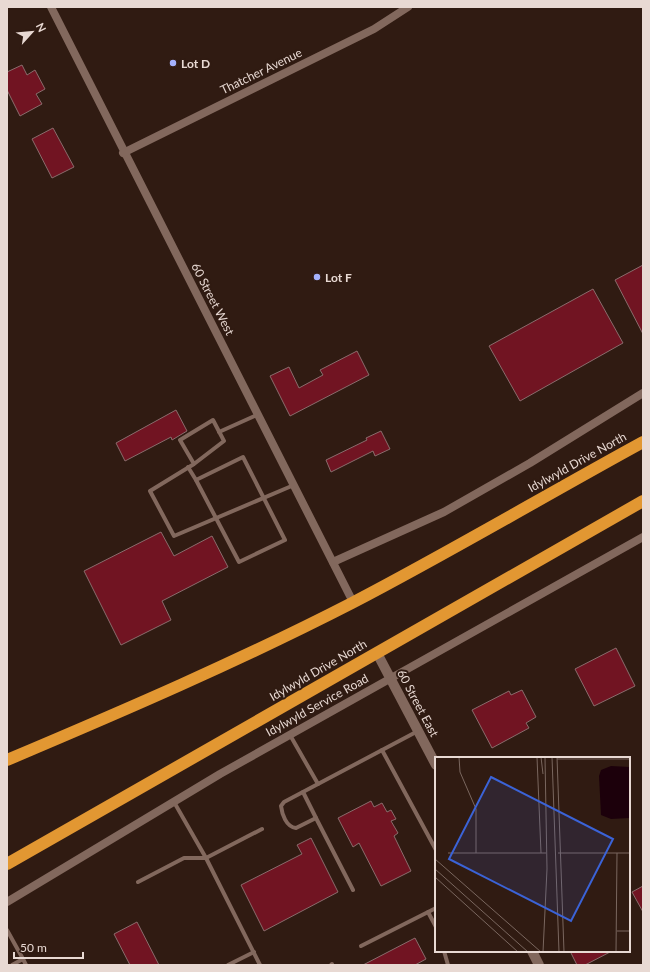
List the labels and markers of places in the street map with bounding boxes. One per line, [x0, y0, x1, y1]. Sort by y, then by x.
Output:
place label: Lot D [181, 56, 210, 71]
marker: Lot D [168, 58, 178, 68]
place label: Lot F [325, 270, 352, 285]
marker: Lot F [312, 272, 322, 282]

